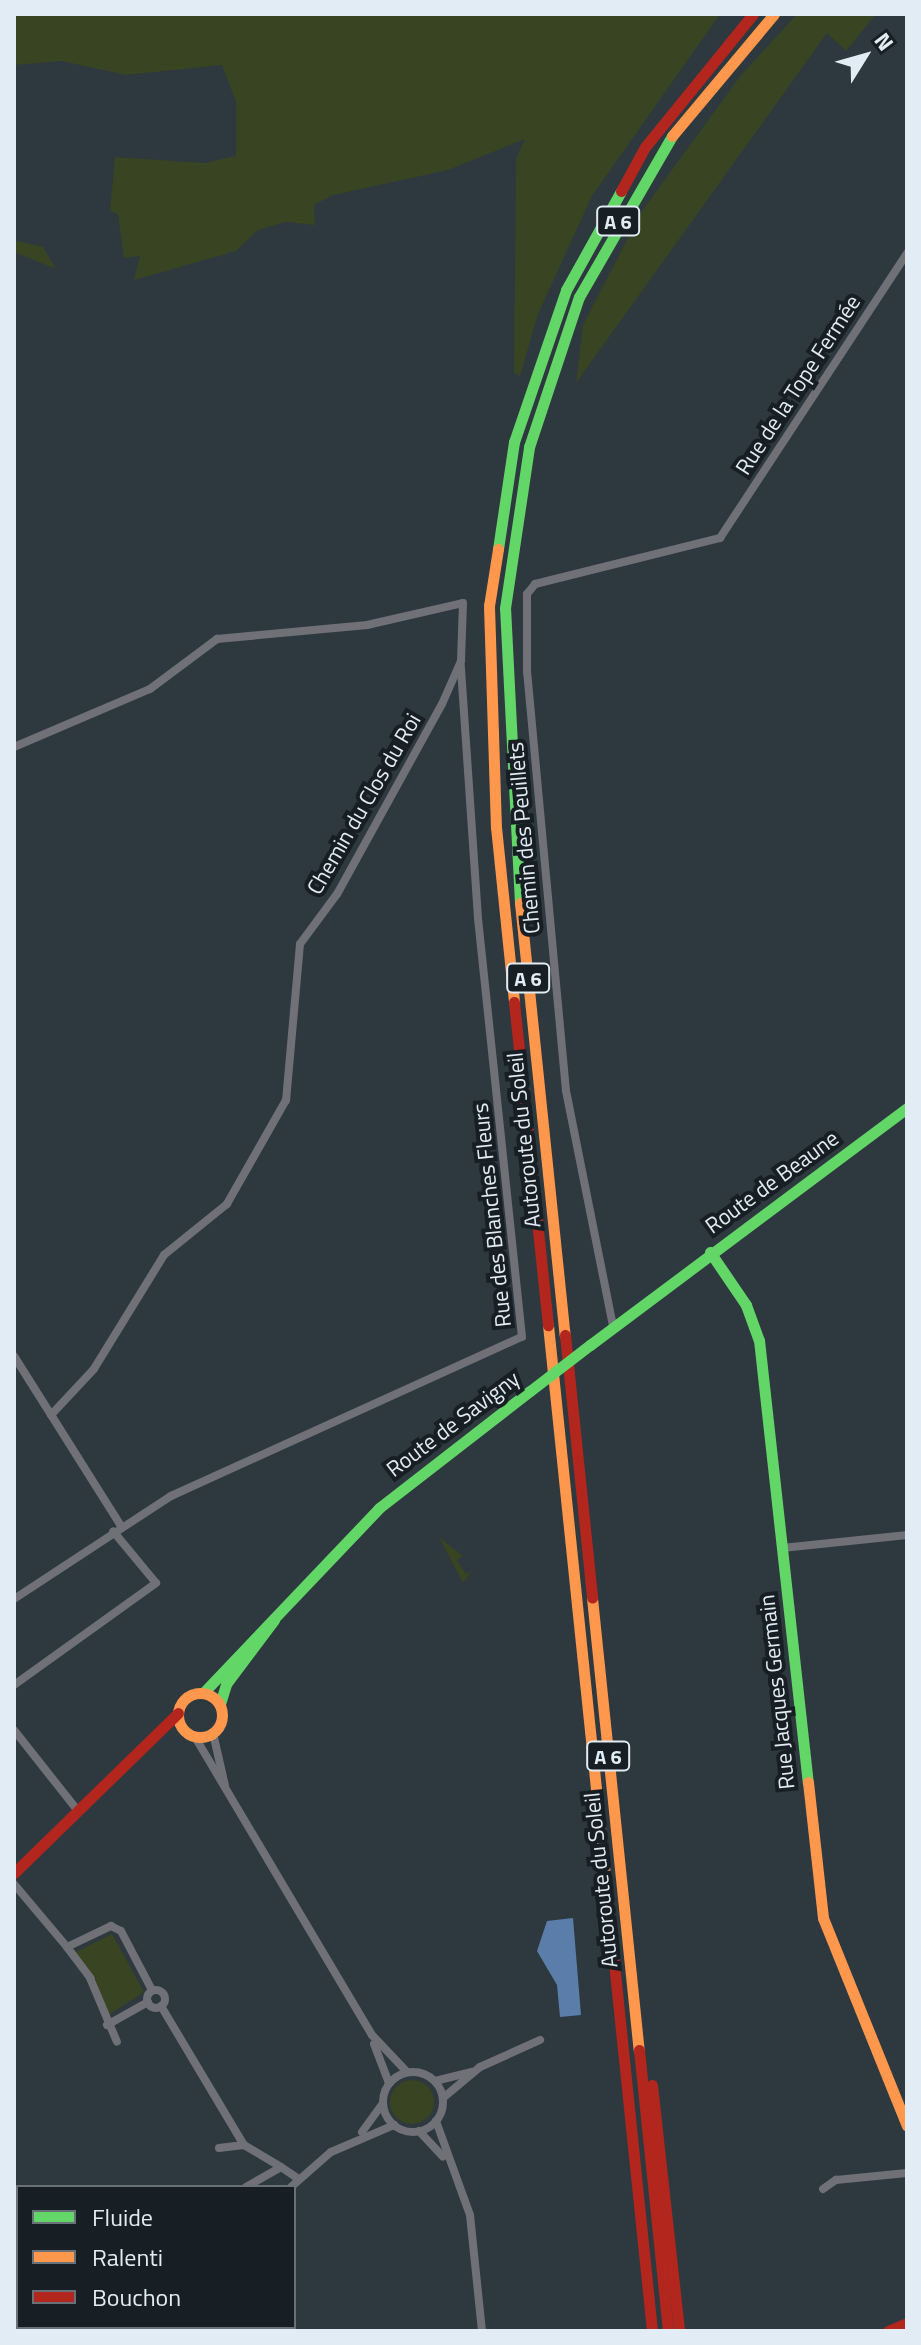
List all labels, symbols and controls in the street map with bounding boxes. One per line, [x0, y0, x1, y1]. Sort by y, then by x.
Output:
north arrow [825, 16, 905, 96]
text: N [866, 25, 902, 58]
road number: A 6 [596, 205, 640, 237]
street label: Rue de la Tope Fermée [730, 290, 866, 480]
street label: Chemin du Clos du Roi [301, 709, 427, 899]
street label: Chemin des Peuillets [502, 741, 546, 935]
road number: A 6 [506, 962, 550, 994]
street label: Autoroute du Soleil [502, 1051, 546, 1229]
street label: Rue des Blanches Fleurs [467, 1102, 517, 1328]
street label: Route de Beaune [700, 1125, 844, 1239]
street label: Route de Savigny [381, 1365, 525, 1483]
street label: Rue Jacques Germain [754, 1593, 800, 1791]
road number: A 6 [586, 1740, 630, 1772]
street label: Autoroute du Soleil [579, 1791, 623, 1969]
legend [16, 2185, 296, 2329]
text: Fluide [92, 2199, 153, 2235]
text: Ralenti [92, 2239, 163, 2275]
text: Bouchon [92, 2279, 181, 2315]

